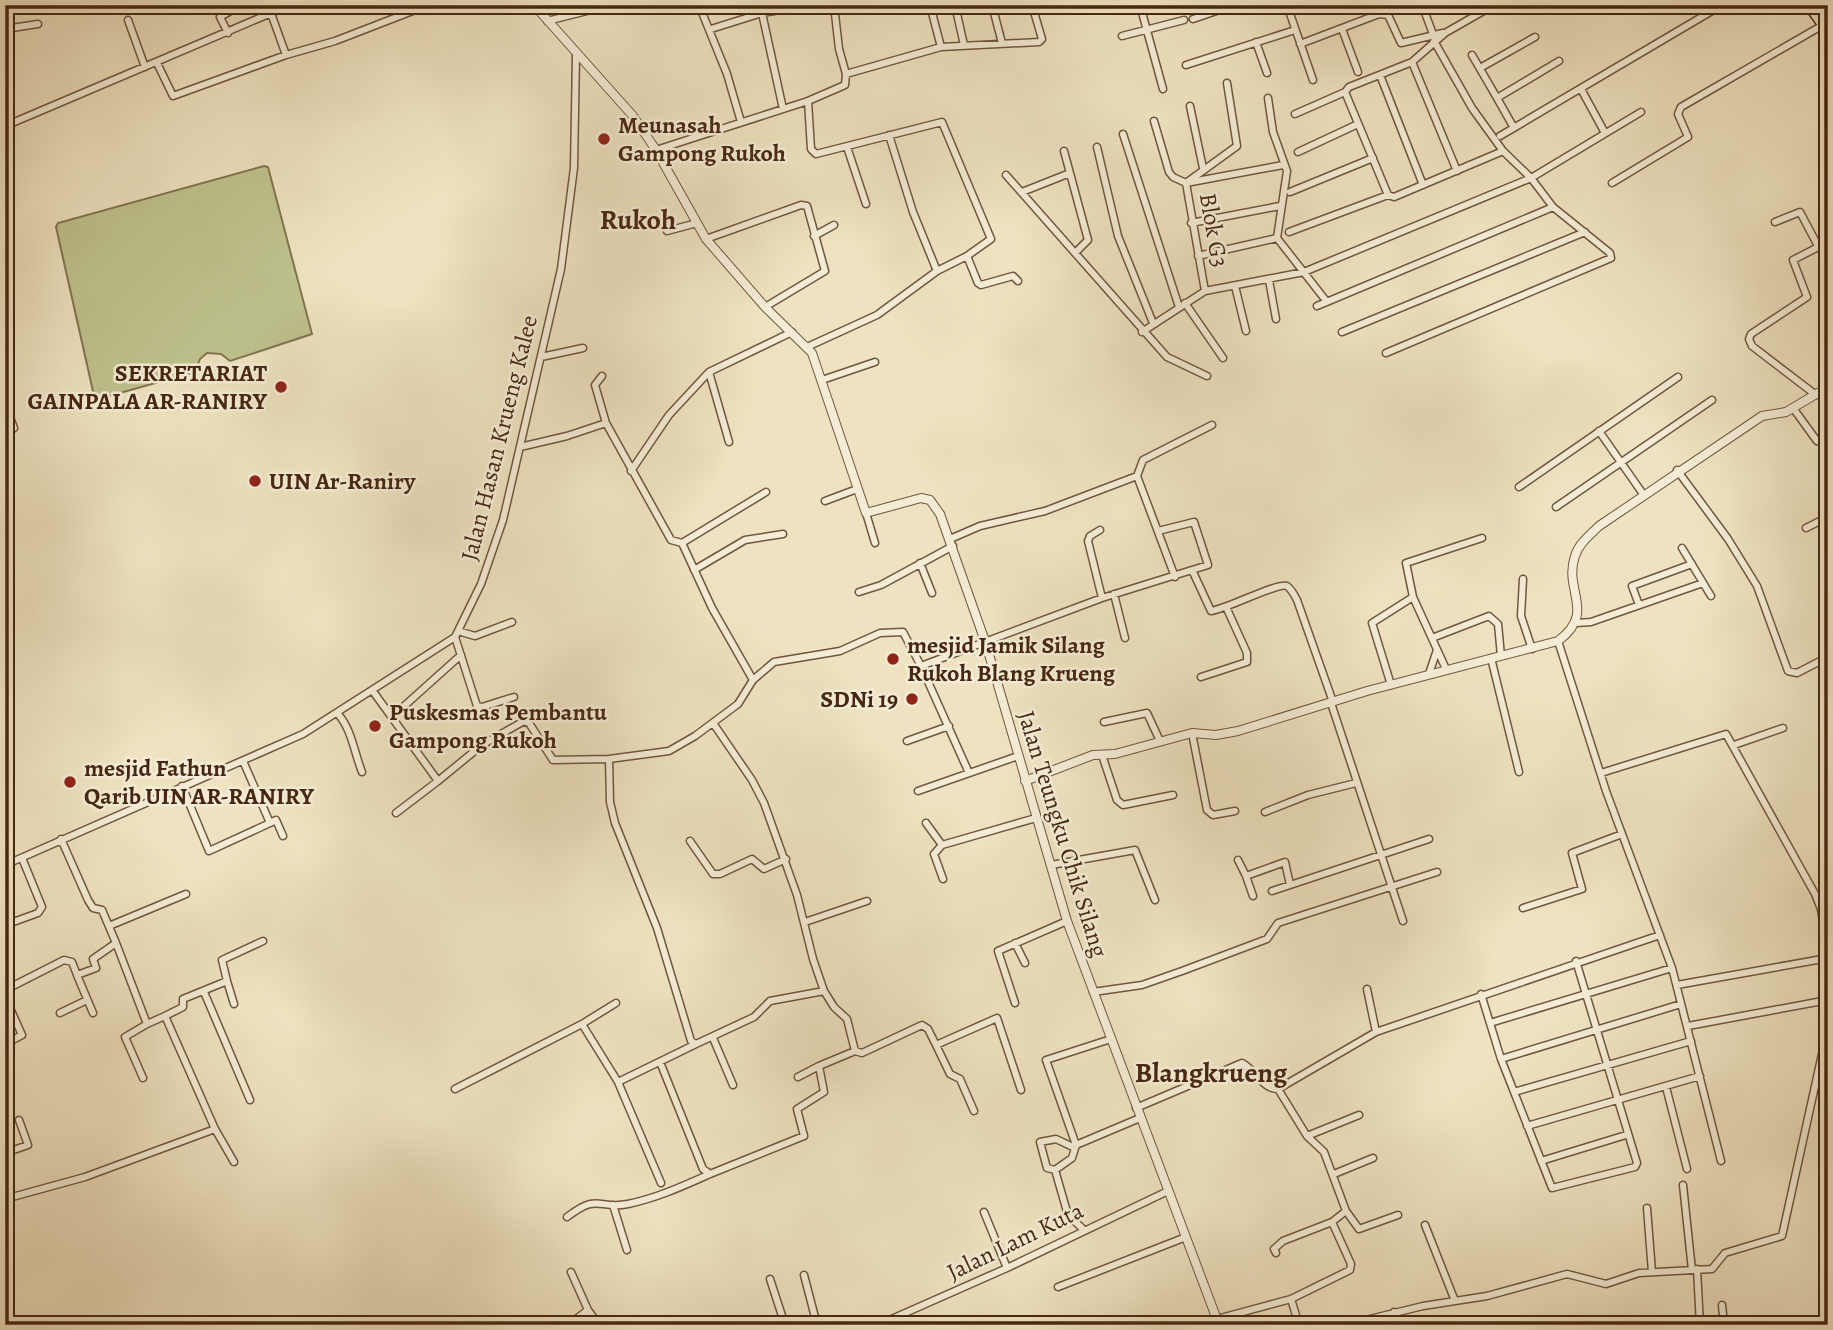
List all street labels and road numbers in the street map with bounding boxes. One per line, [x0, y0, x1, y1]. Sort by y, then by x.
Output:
street label: Blok G3 [1192, 190, 1236, 270]
street label: Jalan Hasan Krueng Kalee [453, 312, 545, 564]
street label: Jalan Teungku Chik Silang [1010, 707, 1116, 961]
street label: Jalan Lam Kuta [941, 1194, 1089, 1288]

